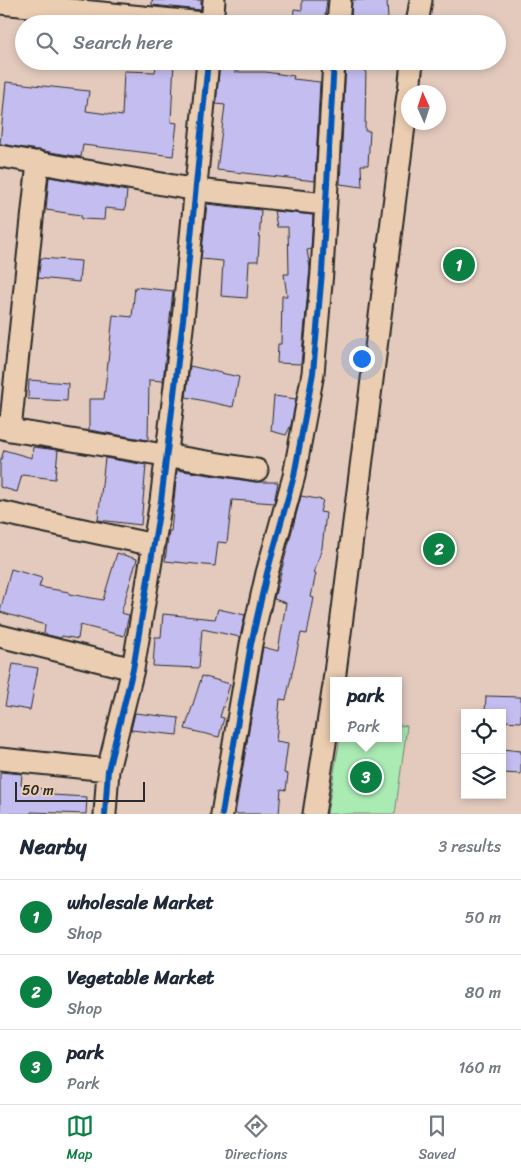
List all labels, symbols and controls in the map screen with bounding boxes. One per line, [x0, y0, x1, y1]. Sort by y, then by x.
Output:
search box [15, 15, 506, 70]
text: Search here [73, 26, 173, 59]
icon: search [33, 29, 61, 57]
north arrow [401, 85, 446, 130]
pin: 1 [443, 246, 475, 284]
your location [349, 346, 375, 372]
pin: 2 [423, 530, 455, 568]
popup [330, 677, 402, 742]
text: park [347, 679, 385, 712]
map controls [461, 709, 506, 799]
button: locate [461, 709, 506, 754]
text: Park [347, 712, 380, 741]
button: layers [461, 754, 506, 799]
pin: 3 [350, 758, 382, 796]
text: 50 m [22, 778, 54, 803]
scale bar [15, 779, 145, 802]
text: Nearby [20, 828, 86, 866]
text: 3 results [438, 832, 501, 861]
text: wholesale Market [67, 886, 214, 919]
text: 1 [33, 903, 39, 932]
text: 50 m [465, 903, 501, 932]
text: Shop [67, 919, 102, 948]
text: Vegetable Market [67, 961, 214, 994]
text: 2 [31, 978, 41, 1007]
text: 80 m [465, 978, 501, 1007]
text: Shop [67, 994, 102, 1023]
text: park [67, 1036, 104, 1069]
text: 3 [32, 1053, 40, 1082]
text: 160 m [458, 1053, 501, 1082]
text: Park [67, 1069, 100, 1098]
tab: Map [66, 1112, 94, 1167]
tab: Directions [225, 1112, 287, 1167]
tab: Saved [419, 1112, 455, 1167]

